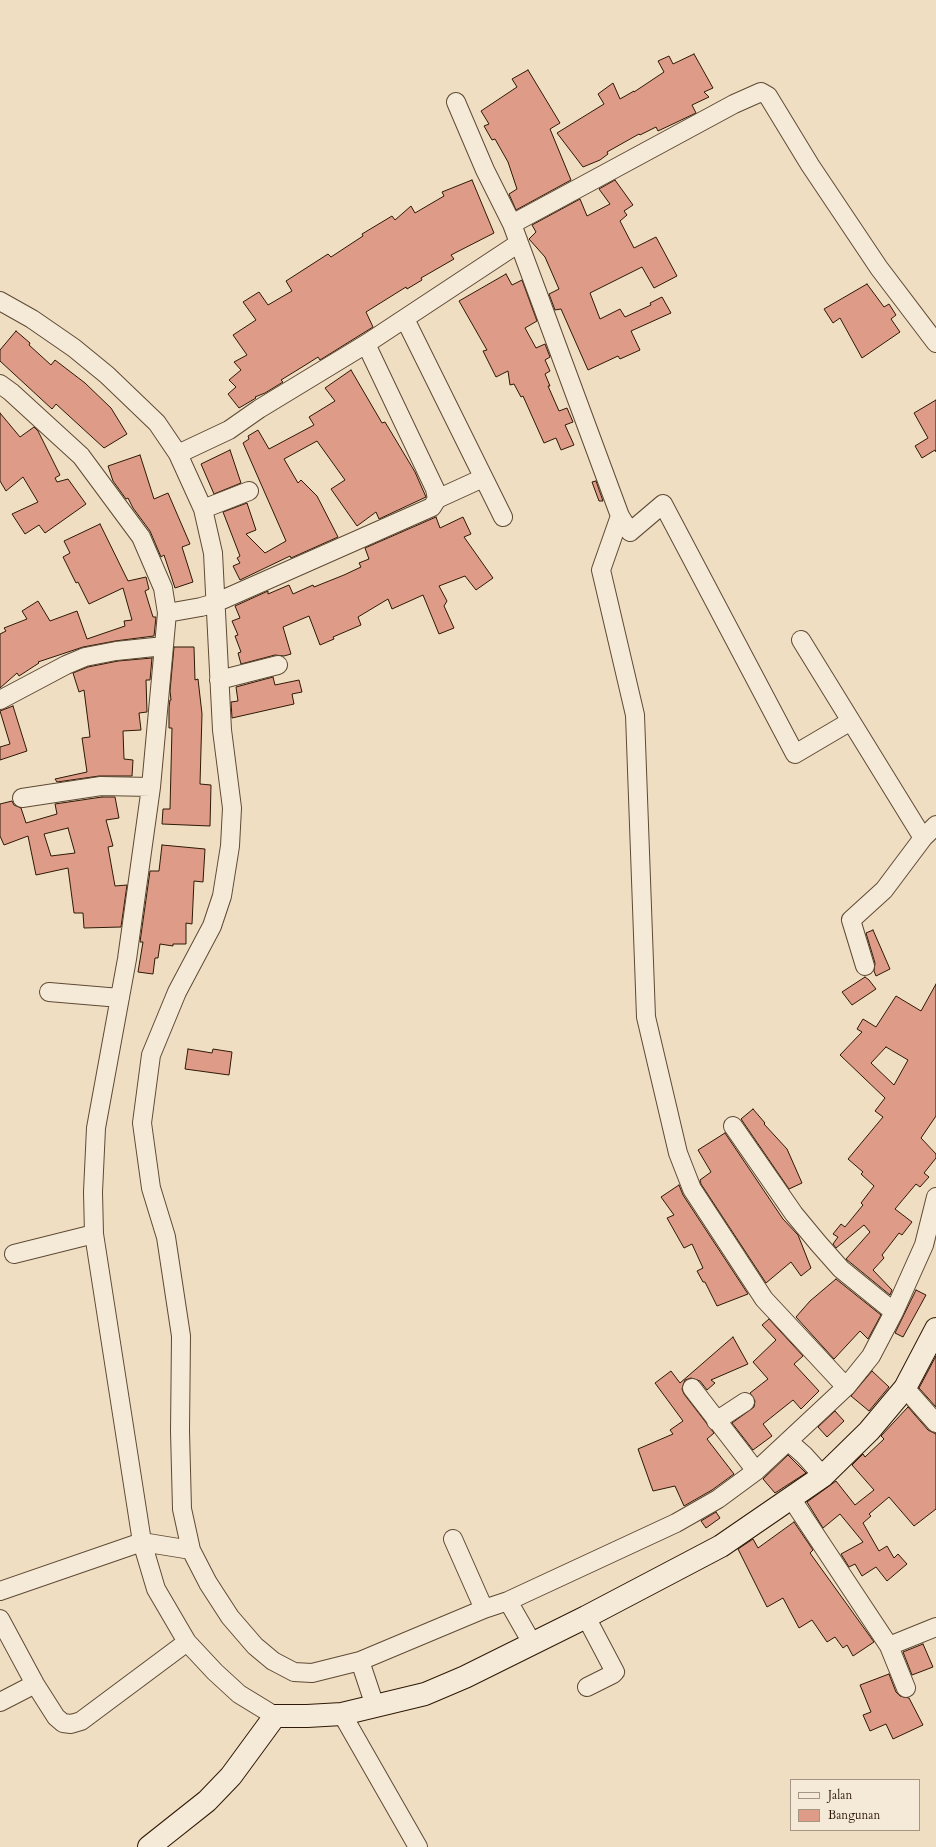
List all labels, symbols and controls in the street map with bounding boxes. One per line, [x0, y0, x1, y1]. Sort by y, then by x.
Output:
legend [790, 1779, 920, 1831]
text: Jalan [828, 1787, 852, 1803]
text: Bangunan [828, 1807, 880, 1823]

